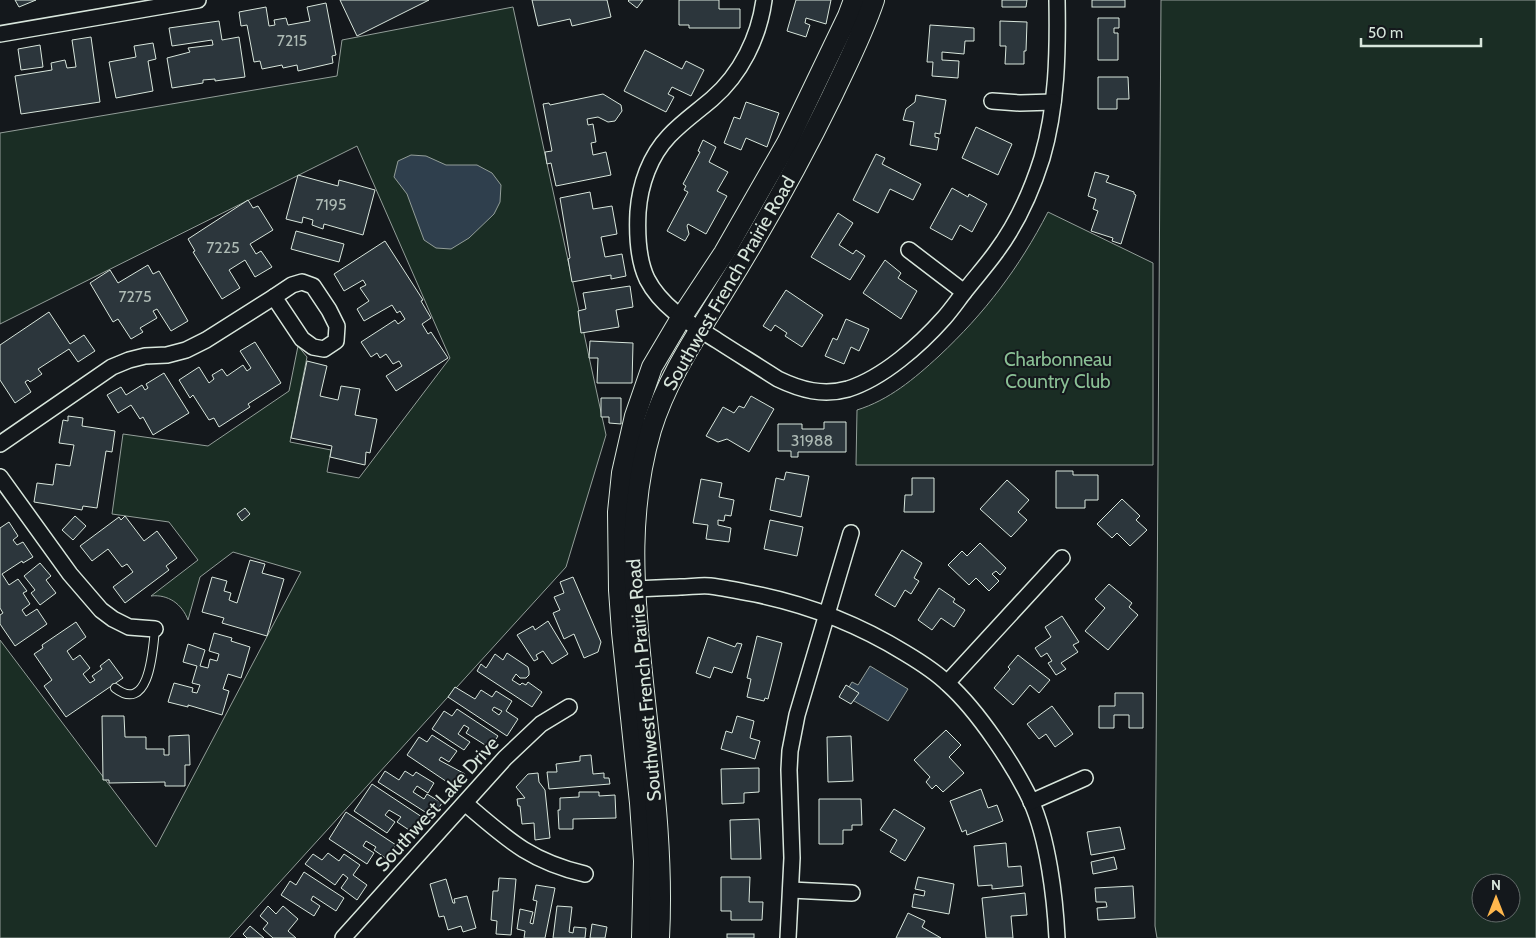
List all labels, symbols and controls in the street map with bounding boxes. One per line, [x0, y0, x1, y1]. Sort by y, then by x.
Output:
scale bar [1361, 15, 1481, 47]
text: 50 m [1368, 24, 1403, 42]
house number: 7215 [277, 31, 307, 50]
street label: Southwest French Prairie Road [658, 172, 800, 394]
house number: 7195 [315, 195, 347, 214]
house number: 7225 [206, 238, 240, 257]
house number: 7275 [118, 287, 152, 306]
park label: Charbonneau Country Club [1004, 348, 1112, 393]
house number: 31988 [791, 431, 833, 450]
street label: Southwest French Prairie Road [622, 558, 666, 802]
street label: Southwest Lake Drive [370, 732, 504, 876]
north arrow [1471, 873, 1521, 923]
text: N [1491, 876, 1501, 894]

